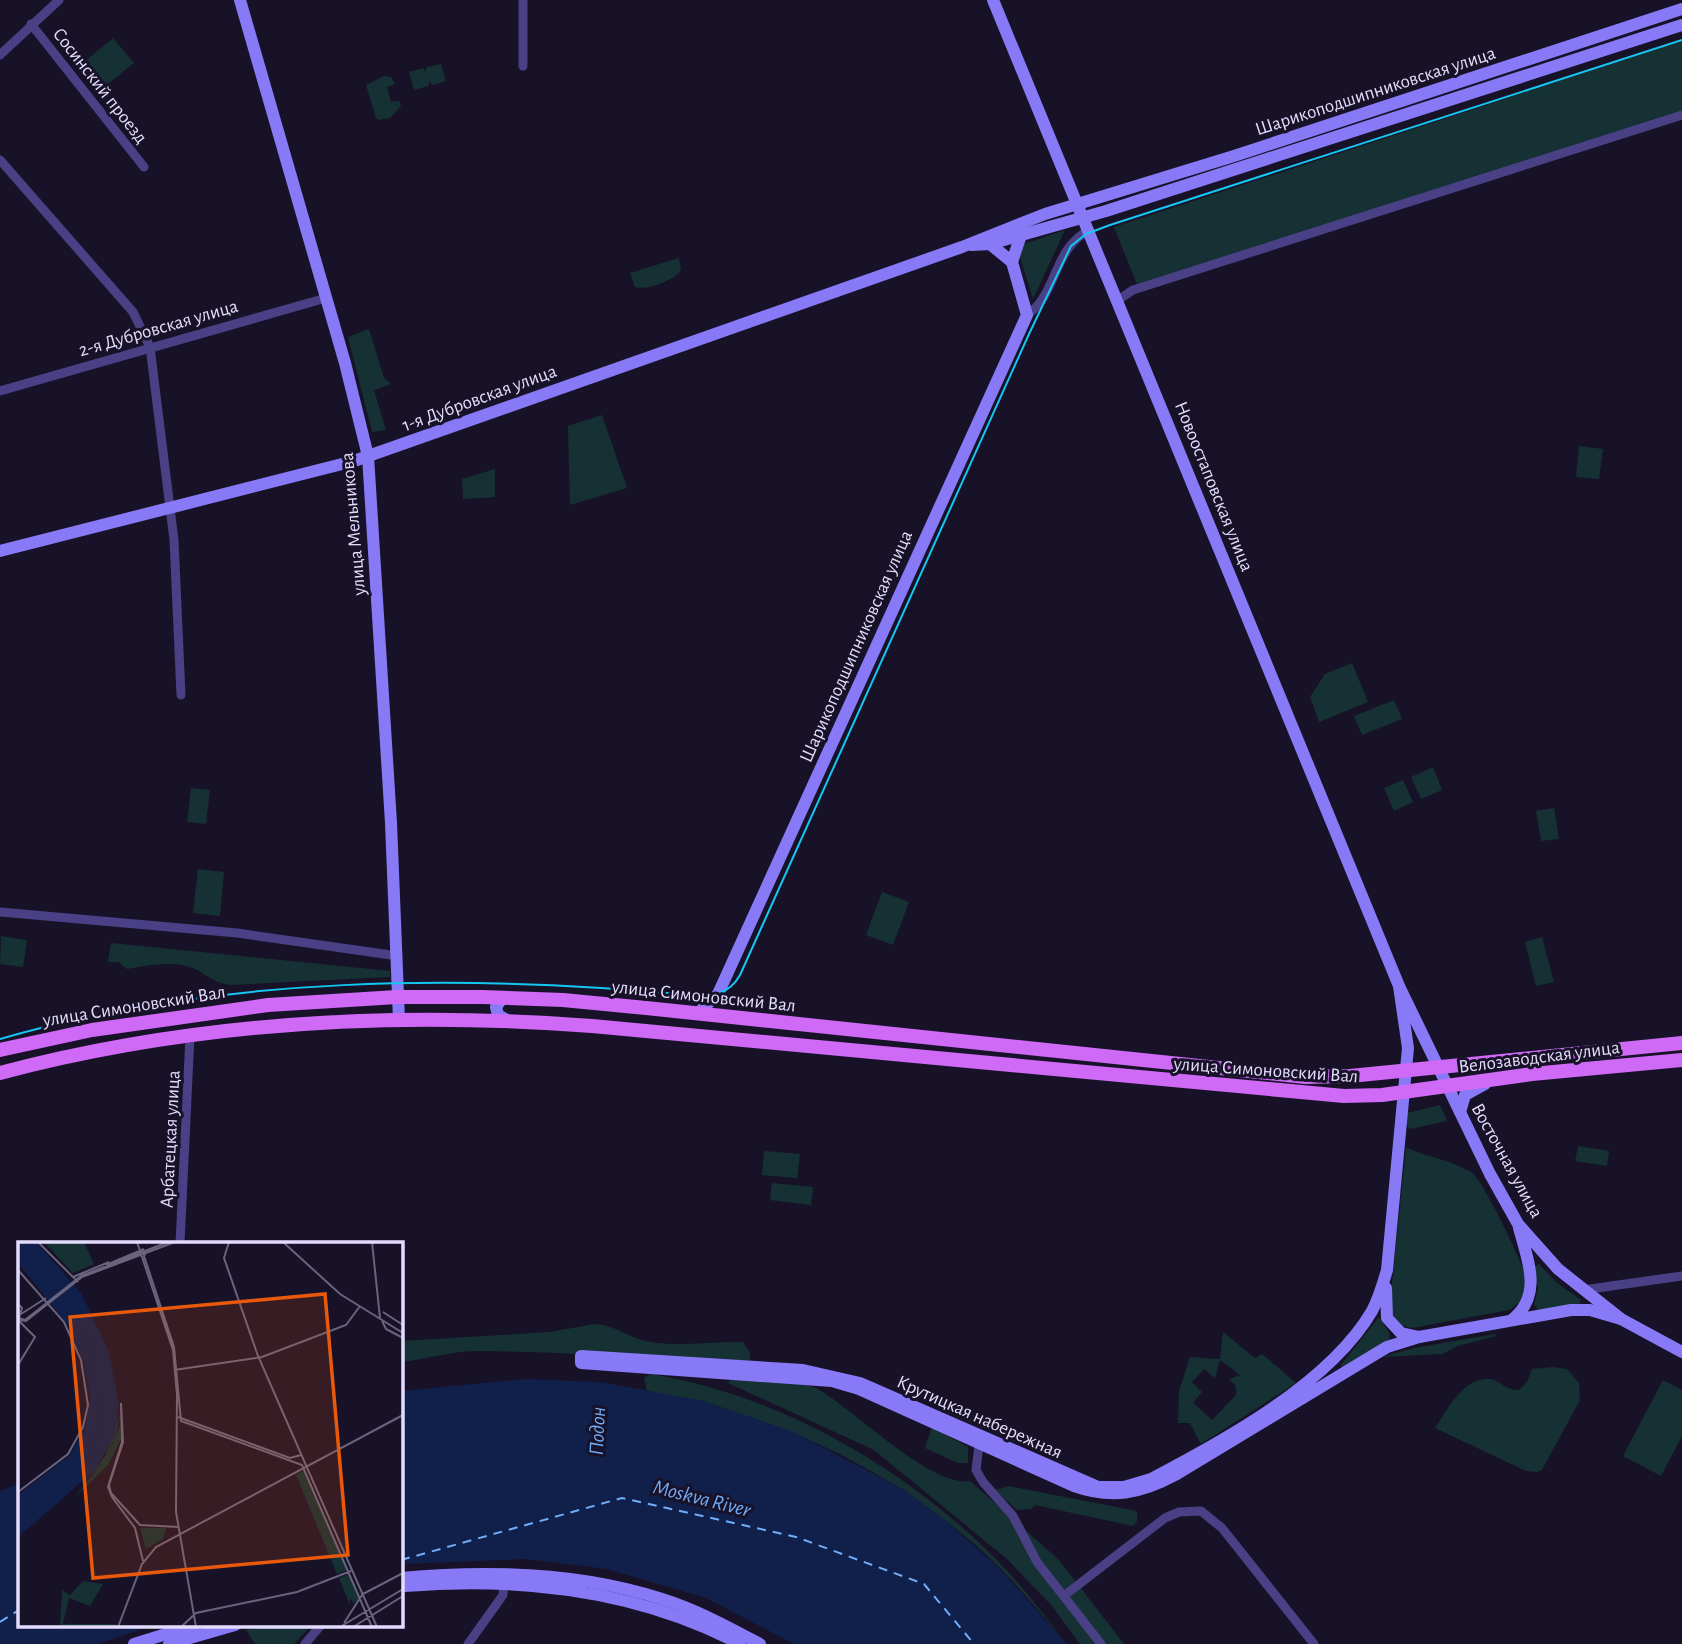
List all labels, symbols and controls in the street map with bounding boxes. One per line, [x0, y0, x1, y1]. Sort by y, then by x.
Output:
street label: Сосинский проезд [49, 25, 151, 147]
street label: Шарикоподшипниковская улица [1253, 43, 1498, 139]
street label: 2-я Дубровская улица [77, 297, 241, 360]
street label: 1-я Дубровская улица [400, 362, 560, 435]
street label: Новоостаповская улица [1171, 399, 1257, 575]
street label: улица Мельникова [338, 451, 369, 597]
street label: Шарикоподшипниковская улица [797, 528, 916, 765]
street label: улица Симоновский Вал [610, 977, 797, 1016]
street label: улица Симоновский Вал [40, 983, 227, 1030]
street label: Велозаводская улица [1457, 1038, 1621, 1077]
street label: улица Симоновский Вал [1172, 1055, 1359, 1086]
street label: Арбатецкая улица [157, 1069, 184, 1208]
street label: Восточная улица [1467, 1100, 1546, 1221]
inset map [18, 1242, 402, 1626]
street label: Крутицкая набережная [894, 1372, 1065, 1462]
water label: Подон [586, 1406, 609, 1456]
water label: Moskva River [651, 1476, 754, 1521]

